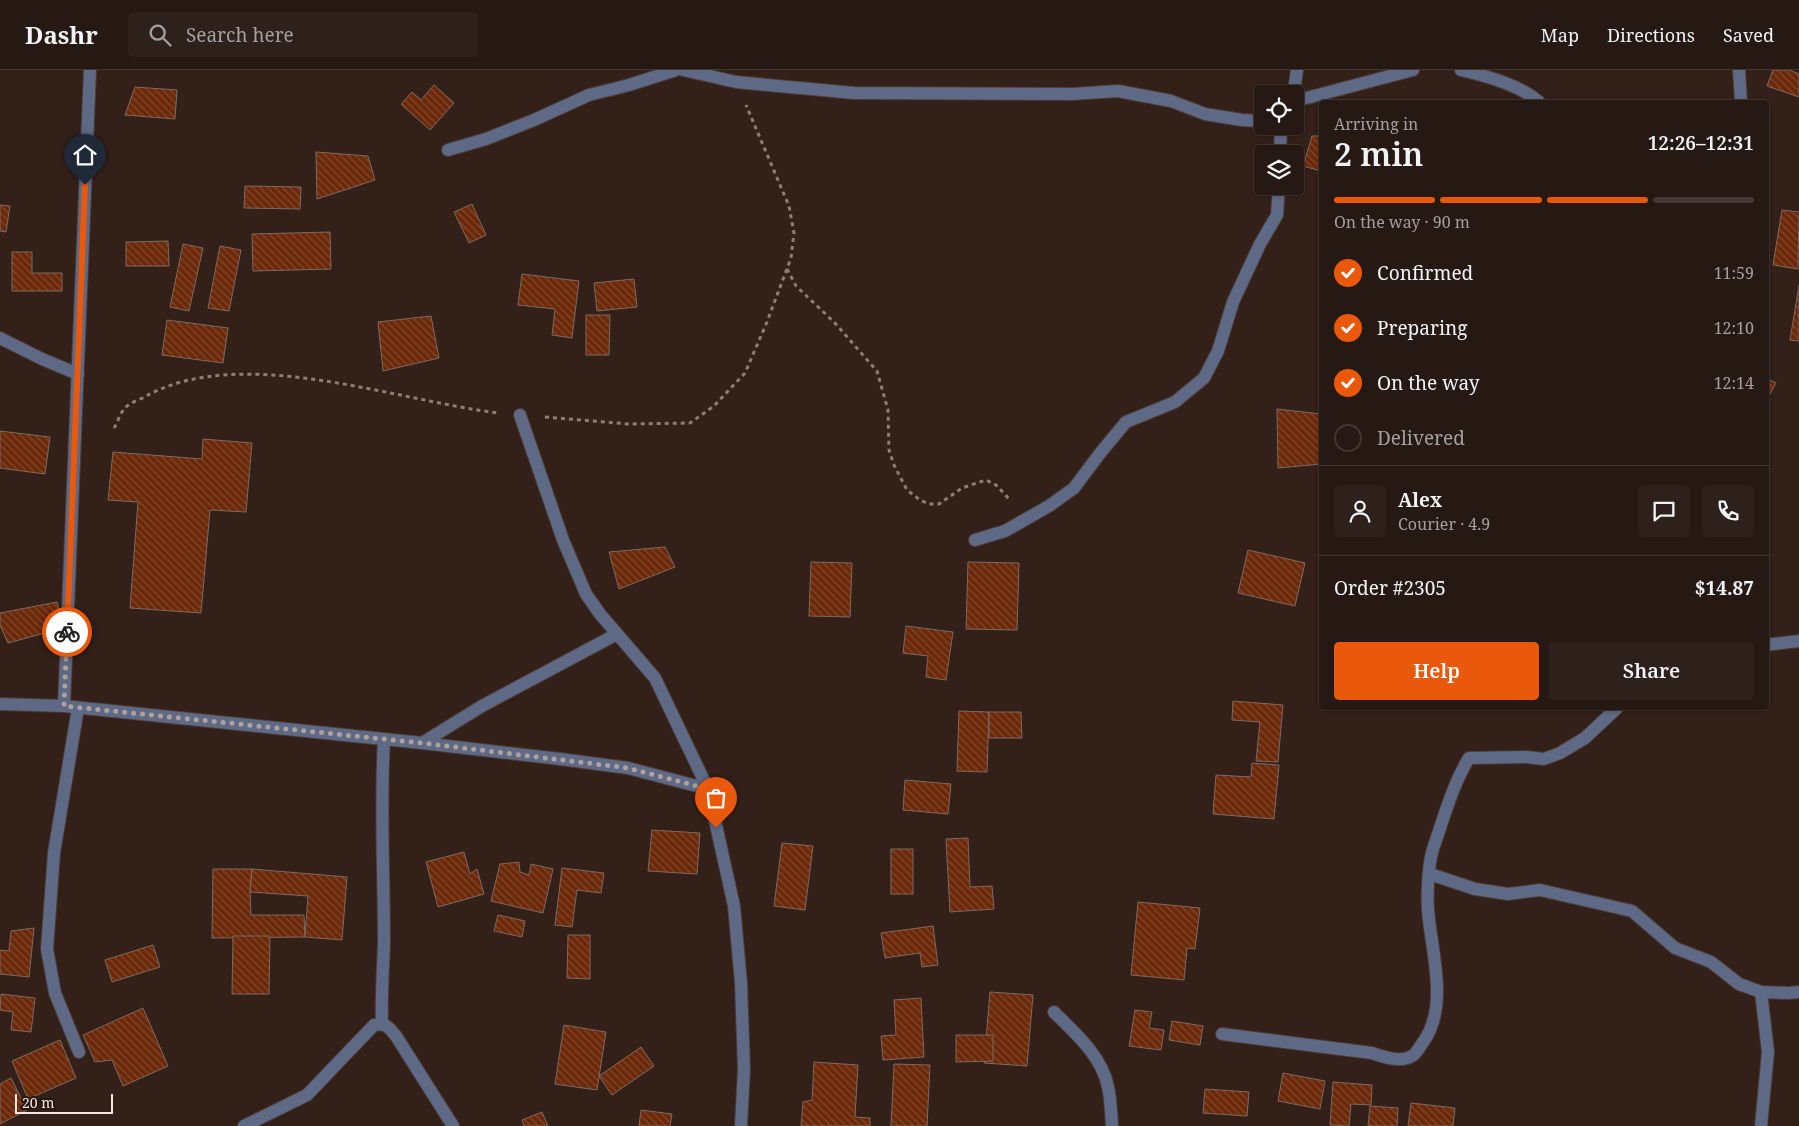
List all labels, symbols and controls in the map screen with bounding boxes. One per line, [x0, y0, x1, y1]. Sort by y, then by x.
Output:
search box [128, 12, 478, 57]
text: Dashr [25, 18, 98, 51]
icon: search [146, 21, 174, 49]
text: Search here [186, 22, 294, 48]
text: Map [1541, 23, 1579, 47]
text: Directions [1607, 23, 1695, 47]
text: Saved [1723, 23, 1774, 47]
map controls [1254, 85, 1304, 195]
button: locate [1254, 85, 1304, 135]
text: Arriving in [1334, 113, 1418, 135]
text: 12:26–12:31 [1648, 130, 1754, 156]
text: 2 min [1334, 132, 1423, 175]
pin [64, 134, 106, 185]
icon: home [71, 141, 99, 169]
button: layers [1254, 145, 1304, 195]
text: On the way · 90 m [1334, 211, 1470, 233]
icon: check [1334, 259, 1362, 287]
text: Confirmed [1377, 260, 1473, 286]
text: 11:59 [1714, 262, 1754, 284]
icon: check [1334, 314, 1362, 342]
text: Preparing [1377, 315, 1467, 341]
text: 12:10 [1714, 317, 1754, 339]
icon: check [1334, 369, 1362, 397]
text: On the way [1377, 370, 1480, 396]
text: 12:14 [1714, 372, 1754, 394]
text: Delivered [1377, 425, 1465, 451]
button: person [1334, 485, 1386, 537]
button: chat [1638, 485, 1690, 537]
button: phone [1702, 485, 1754, 537]
text: Alex [1398, 487, 1442, 513]
text: Courier · 4.9 [1398, 513, 1490, 535]
text: Order #2305 [1334, 575, 1446, 601]
text: $14.87 [1695, 575, 1754, 601]
courier [42, 607, 92, 657]
icon: bike [53, 618, 81, 646]
button: Help [1334, 642, 1539, 700]
button: Share [1549, 642, 1754, 700]
pin [695, 777, 737, 828]
icon: bag [702, 784, 730, 812]
scale bar [15, 1091, 112, 1114]
text: 20 m [22, 1093, 55, 1112]

